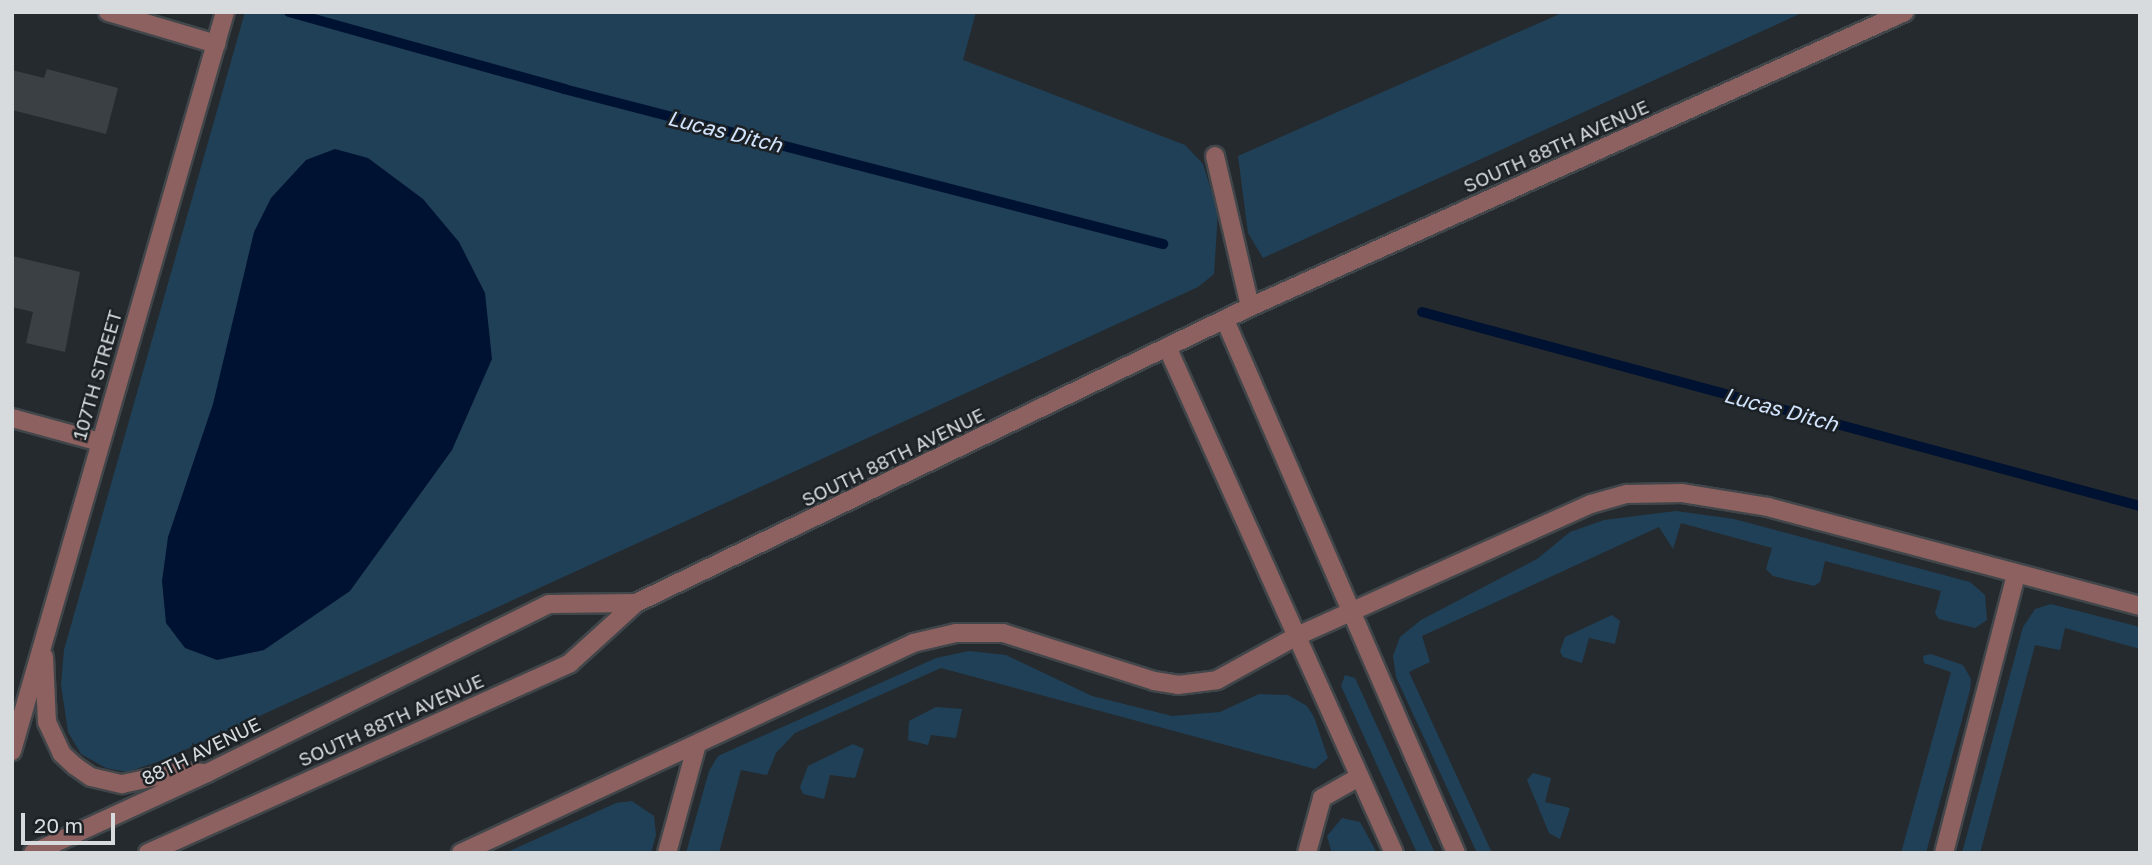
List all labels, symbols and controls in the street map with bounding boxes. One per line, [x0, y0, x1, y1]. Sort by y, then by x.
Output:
street label: SOUTH 88TH AVENUE [1460, 95, 1652, 197]
water label: Lucas Ditch [665, 105, 785, 157]
street label: 107TH STREET [68, 308, 126, 442]
water label: Lucas Ditch [1721, 382, 1841, 436]
street label: SOUTH 88TH AVENUE [798, 403, 988, 511]
street label: SOUTH 88TH AVENUE [295, 669, 487, 771]
street label: 88TH AVENUE [138, 712, 264, 790]
scale bar [24, 798, 119, 842]
text: 20 m [34, 812, 83, 838]

